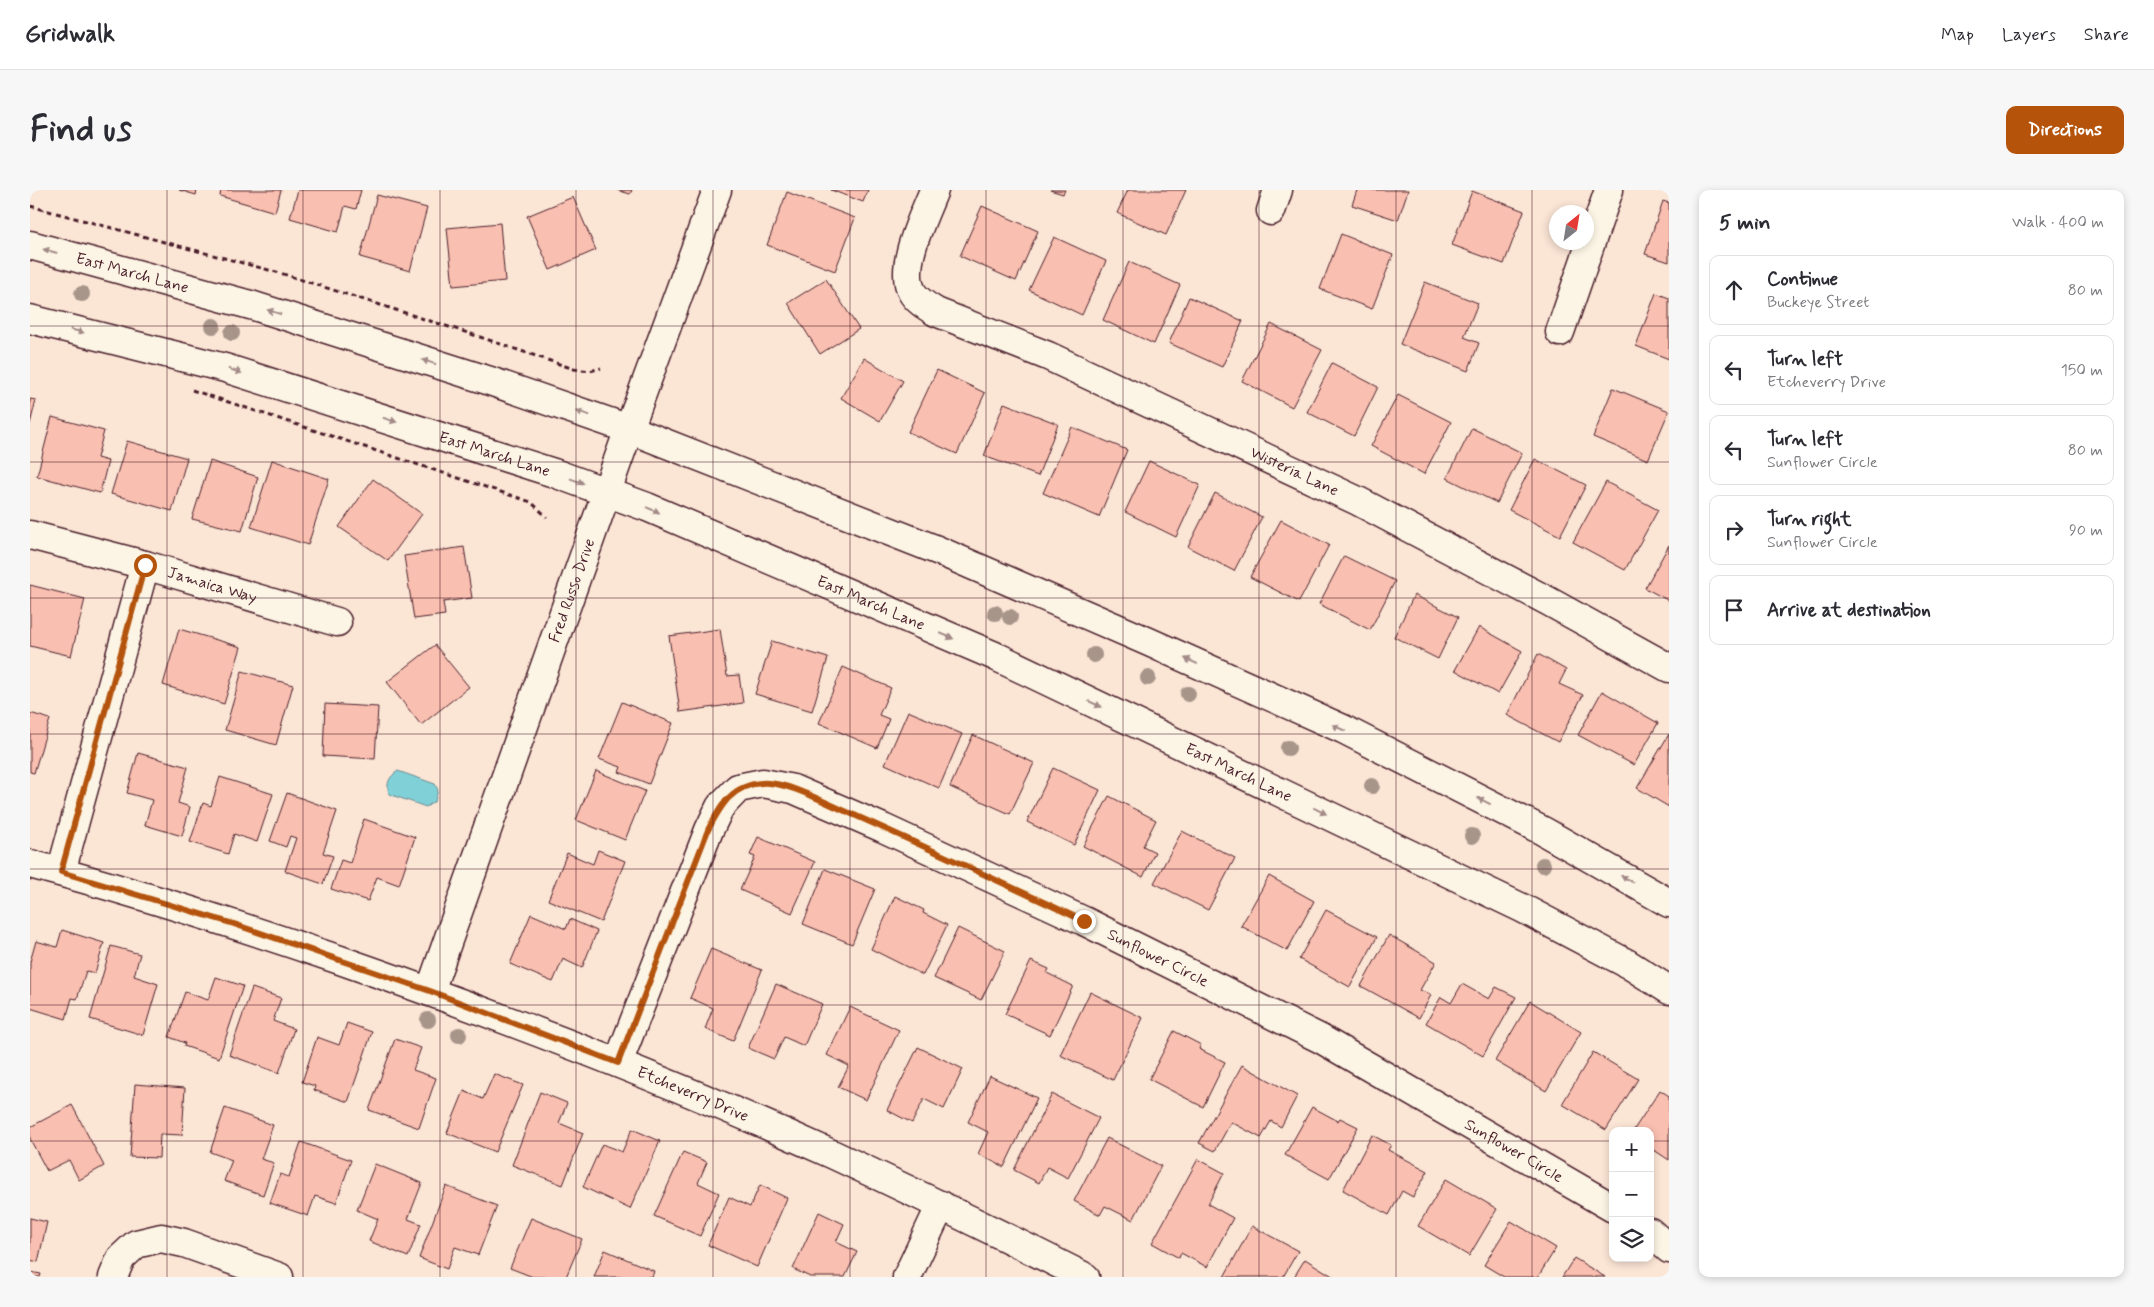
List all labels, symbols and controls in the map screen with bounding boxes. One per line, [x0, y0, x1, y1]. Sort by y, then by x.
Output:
text: Gridwalk [25, 19, 115, 50]
text: Map [1941, 23, 1974, 47]
text: Layers [2002, 23, 2056, 47]
text: Share [2084, 23, 2129, 47]
button: Directions [2006, 106, 2124, 154]
text: Find us [30, 107, 132, 153]
north arrow [1549, 205, 1594, 250]
text: 5 min [1719, 209, 1771, 237]
text: Walk · 400 m [2012, 212, 2104, 233]
one-way arrow [42, 246, 57, 254]
street label: East March Lane [74, 248, 191, 298]
text: Continue [1767, 267, 1838, 292]
icon: ahead [1720, 276, 1748, 304]
text: 80 m [2068, 280, 2103, 301]
text: Buckeye Street [1767, 292, 1869, 313]
one-way arrow [267, 308, 282, 315]
one-way arrow [70, 327, 85, 335]
text: Turn left [1767, 347, 1843, 372]
icon: left [1720, 356, 1748, 384]
one-way arrow [421, 357, 436, 365]
text: 150 m [2061, 360, 2103, 381]
one-way arrow [227, 368, 242, 375]
text: Etcheverry Drive [1767, 372, 1886, 393]
one-way arrow [575, 409, 590, 417]
one-way arrow [382, 417, 397, 425]
street label: East March Lane [436, 426, 553, 482]
text: Turn left [1767, 427, 1843, 452]
icon: left [1720, 436, 1748, 464]
text: 80 m [2068, 440, 2103, 461]
street label: Wisteria Lane [1247, 442, 1342, 501]
text: Sunflower Circle [1767, 452, 1878, 473]
one-way arrow [570, 478, 585, 485]
one-way arrow [646, 506, 660, 514]
text: Turn right [1767, 507, 1851, 532]
icon: right [1720, 516, 1748, 544]
text: 90 m [2069, 520, 2103, 541]
text: Sunflower Circle [1767, 532, 1878, 553]
street label: Fred Russo Drive [544, 535, 600, 645]
route start [134, 554, 157, 577]
street label: Jamaica Way [165, 562, 260, 608]
street label: East March Lane [814, 570, 928, 635]
icon: arrive [1720, 596, 1748, 624]
text: Arrive at destination [1767, 598, 1931, 623]
one-way arrow [940, 632, 954, 640]
one-way arrow [1184, 657, 1198, 665]
one-way arrow [1087, 700, 1102, 708]
one-way arrow [1332, 723, 1346, 731]
street label: East March Lane [1182, 738, 1295, 807]
one-way arrow [1477, 797, 1491, 805]
one-way arrow [1313, 807, 1327, 815]
one-way arrow [1620, 875, 1633, 884]
route end [1073, 910, 1096, 933]
street label: Sunflower Circle [1104, 924, 1212, 992]
street label: Etcheverry Drive [634, 1061, 752, 1127]
street label: Sunflower Circle [1461, 1114, 1567, 1187]
map controls [1609, 1127, 1654, 1262]
button: + [1609, 1127, 1654, 1172]
button: − [1609, 1172, 1654, 1217]
button: layers [1609, 1217, 1654, 1262]

